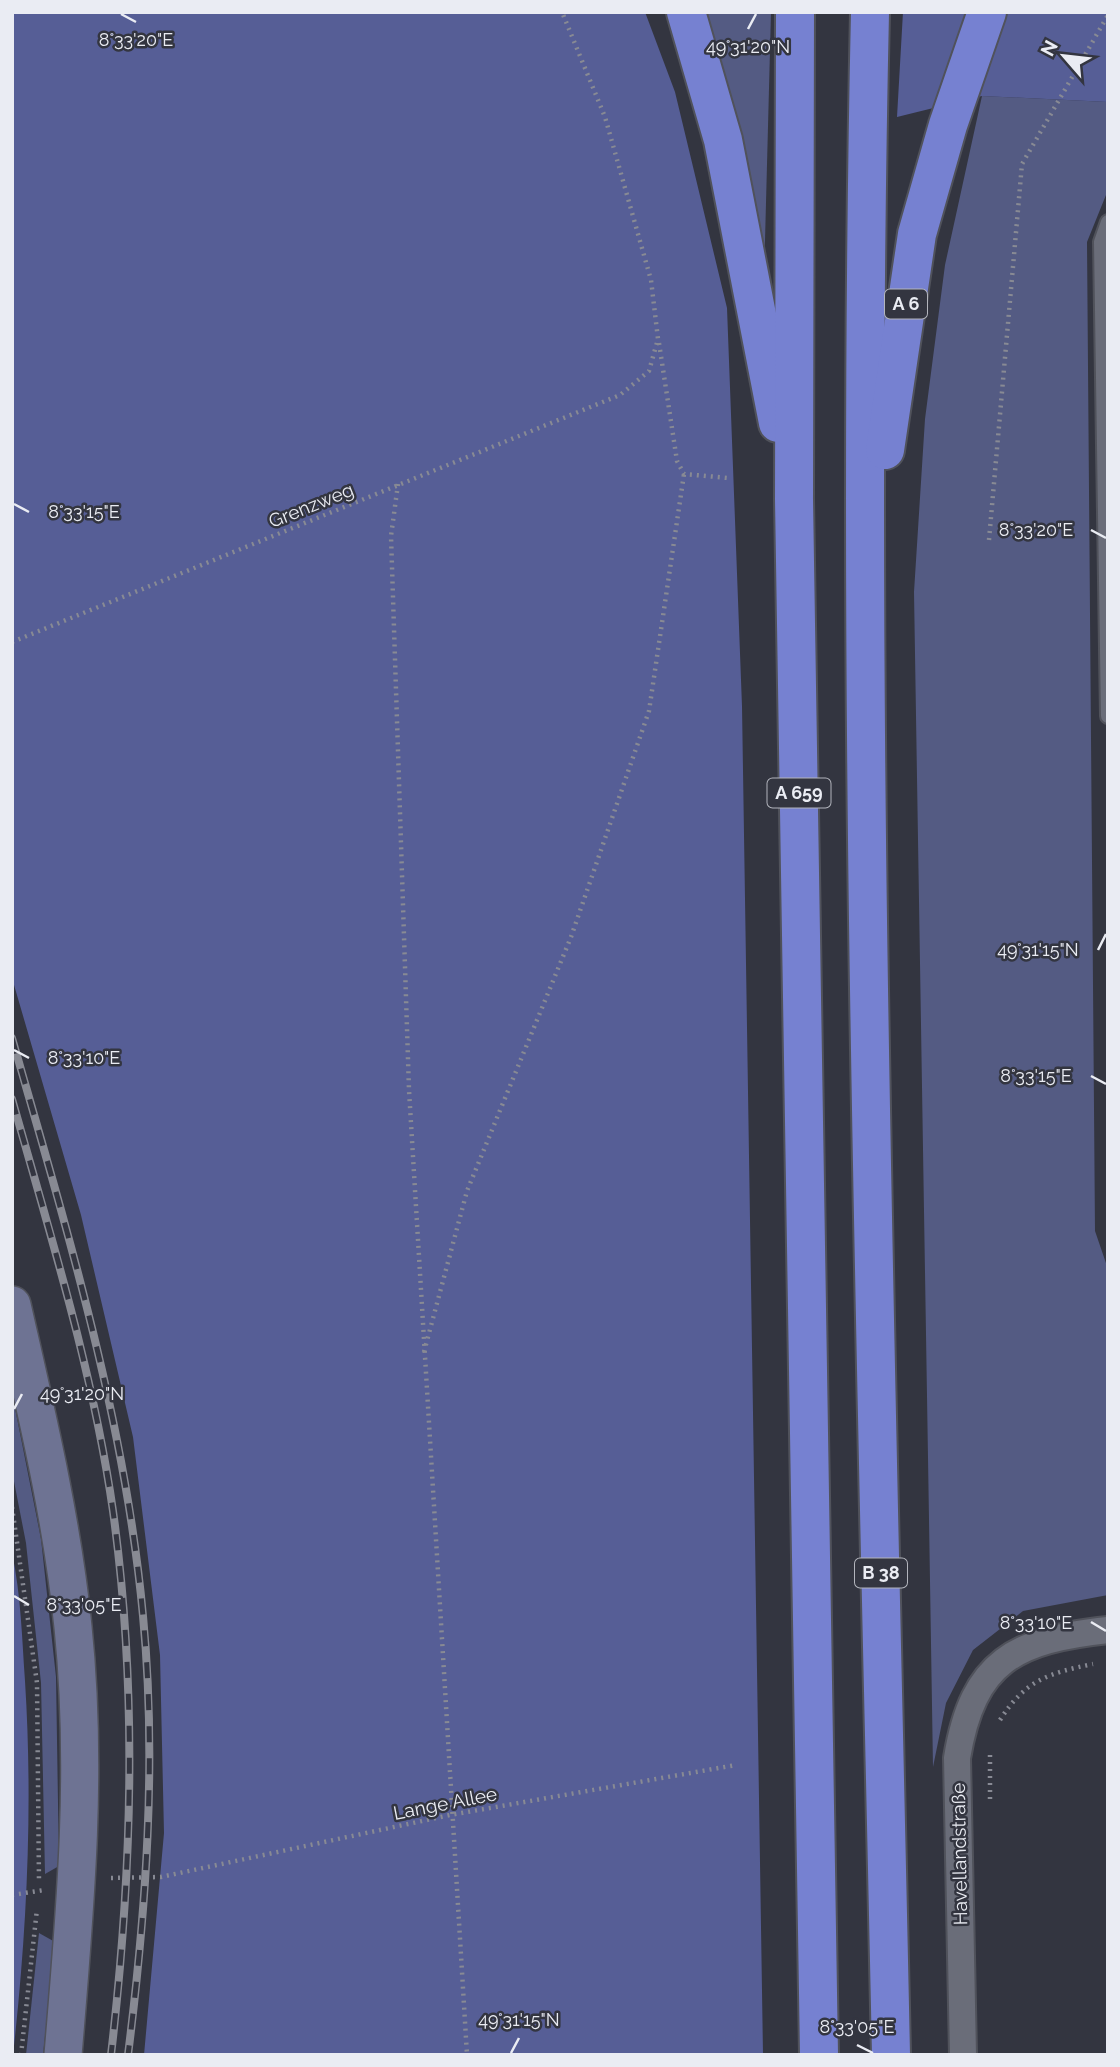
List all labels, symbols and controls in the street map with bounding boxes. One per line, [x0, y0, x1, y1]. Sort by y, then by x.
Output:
north arrow [1029, 21, 1099, 91]
text: 8°33'20"E [99, 29, 173, 50]
text: 49°31'20"N [706, 36, 790, 57]
text: N [1036, 36, 1062, 60]
road number: A 6 [885, 290, 927, 318]
street label: Grenzweg [265, 478, 357, 532]
text: 8°33'15"E [48, 501, 120, 522]
text: 8°33'20"E [999, 519, 1073, 540]
road number: A 659 [768, 778, 830, 808]
text: 49°31'15"N [997, 939, 1079, 960]
text: 8°33'10"E [48, 1047, 120, 1068]
text: 8°33'15"E [1000, 1065, 1072, 1086]
text: 49°31'20"N [40, 1383, 124, 1404]
road number: B 38 [855, 1558, 907, 1588]
text: 8°33'05"E [47, 1594, 121, 1615]
text: 8°33'10"E [1000, 1612, 1072, 1633]
street label: Lange Allee [391, 1782, 499, 1824]
street label: Havellandstraße [947, 1782, 971, 1926]
text: 49°31'15"N [478, 2009, 560, 2030]
text: 8°33'05"E [820, 2016, 894, 2037]

